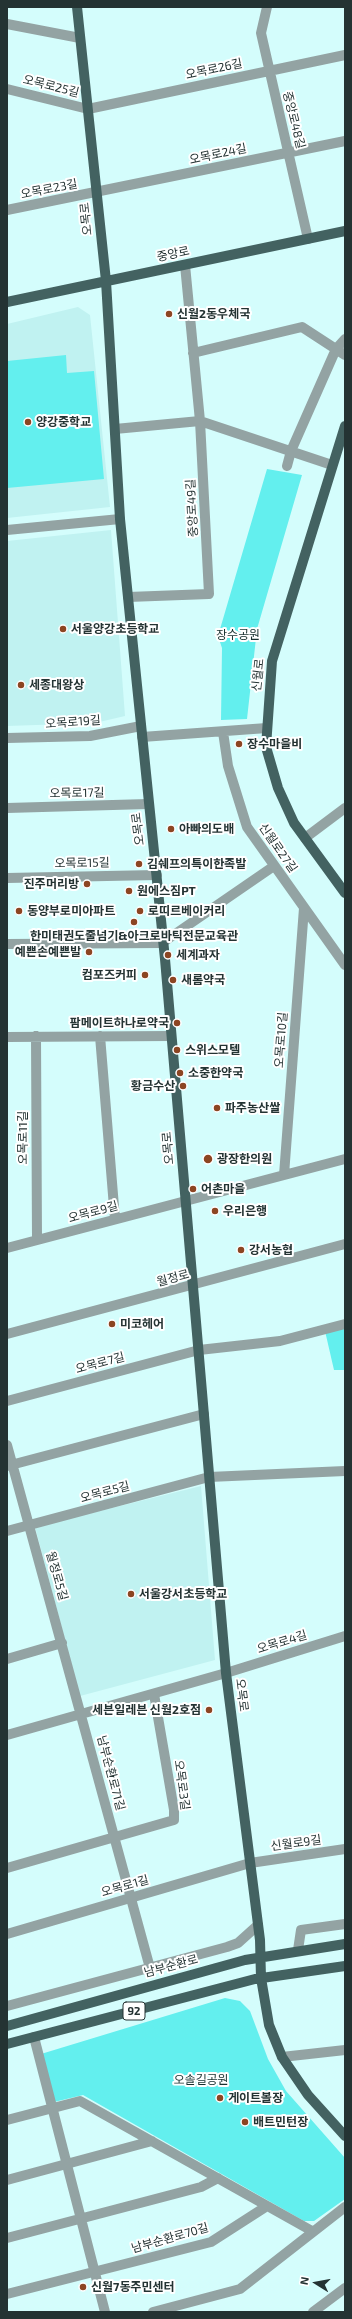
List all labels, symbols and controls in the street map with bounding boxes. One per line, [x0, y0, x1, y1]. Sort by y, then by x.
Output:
street label: 오목로26길 [184, 56, 244, 82]
street label: 오목로25길 [21, 72, 81, 100]
street label: 중앙로48길 [280, 90, 308, 150]
street label: 오목로24길 [188, 141, 248, 167]
street label: 오목로23길 [19, 176, 79, 202]
street label: 오목로 [77, 202, 95, 236]
street label: 중앙로 [155, 244, 191, 264]
place label: 신월2동우체국 [177, 307, 250, 321]
marker: 신월2동우체국 [164, 309, 174, 319]
place label: 양강중학교 [36, 415, 91, 429]
marker: 양강중학교 [23, 417, 33, 427]
street label: 중앙로49길 [183, 478, 201, 538]
place label: 서울양강초등학교 [71, 622, 159, 636]
marker: 서울양강초등학교 [58, 624, 68, 634]
park label: 장수공원 [216, 628, 260, 642]
street label: 신월로 [249, 658, 267, 692]
place label: 세종대왕상 [29, 678, 84, 692]
marker: 세종대왕상 [16, 680, 26, 690]
street label: 오목로19길 [45, 713, 101, 731]
place label: 장수마을비 [247, 737, 302, 751]
marker: 장수마을비 [234, 739, 244, 749]
street label: 오목로17길 [49, 785, 105, 801]
street label: 오목로 [129, 812, 147, 846]
street label: 신월로27길 [256, 821, 300, 875]
place label: 아빠의도배 [179, 822, 234, 836]
marker: 아빠의도배 [166, 824, 176, 834]
street label: 오목로15길 [54, 855, 110, 871]
place label: 김쉐프의특이한족발 [147, 857, 246, 871]
marker: 김쉐프의특이한족발 [134, 859, 144, 869]
place label: 진주머리방 [24, 877, 79, 891]
marker: 진주머리방 [82, 879, 92, 889]
place label: 원에스짐PT [137, 884, 196, 898]
marker: 원에스짐PT [124, 886, 134, 896]
place label: 동양부로미아파트 [27, 904, 115, 918]
place label: 로띠르베이커리 [148, 904, 225, 918]
marker: 동양부로미아파트 [14, 906, 24, 916]
marker: 로띠르베이커리 [135, 906, 145, 916]
marker: 한미태권도줄넘기&아크로바틱전문교육관 [129, 917, 139, 927]
place label: 한미태권도줄넘기&아크로바틱전문교육관 [30, 929, 238, 943]
place label: 예쁜손예쁜발 [15, 945, 81, 959]
marker: 예쁜손예쁜발 [84, 947, 94, 957]
place label: 세계과자 [176, 948, 220, 962]
marker: 세계과자 [163, 950, 173, 960]
place label: 컴포즈커피 [82, 968, 137, 982]
marker: 컴포즈커피 [140, 970, 150, 980]
place label: 새롬약국 [181, 973, 225, 987]
marker: 새롬약국 [168, 975, 178, 985]
street label: 오목로10길 [272, 1011, 290, 1069]
place label: 팜메이트하나로약국 [70, 1016, 169, 1030]
marker: 팜메이트하나로약국 [172, 1018, 182, 1028]
place label: 스위스모텔 [185, 1043, 240, 1057]
marker: 스위스모텔 [172, 1045, 182, 1055]
place label: 소중한약국 [188, 1066, 243, 1080]
marker: 소중한약국 [175, 1068, 185, 1078]
place label: 황금수산 [131, 1079, 175, 1093]
marker: 황금수산 [178, 1081, 188, 1091]
place label: 파주농산쌀 [225, 1101, 280, 1115]
marker: 파주농산쌀 [212, 1103, 222, 1113]
street label: 오목로11길 [16, 1111, 30, 1165]
street label: 오목로 [159, 1131, 177, 1165]
place label: 광장한의원 [217, 1152, 272, 1166]
marker: 광장한의원 [202, 1153, 214, 1165]
place label: 어촌마을 [201, 1182, 245, 1196]
marker: 어촌마을 [188, 1184, 198, 1194]
street label: 오목로9길 [66, 1198, 120, 1226]
place label: 우리은행 [223, 1204, 267, 1218]
marker: 우리은행 [210, 1206, 220, 1216]
place label: 강서농협 [249, 1243, 293, 1257]
marker: 강서농협 [236, 1245, 246, 1255]
street label: 월정로 [155, 1267, 191, 1289]
place label: 미코헤어 [120, 1317, 164, 1331]
marker: 미코헤어 [107, 1319, 117, 1329]
street label: 오목로7길 [74, 1350, 126, 1376]
street label: 오목로5길 [79, 1478, 131, 1506]
street label: 월정로5길 [43, 1550, 71, 1602]
place label: 서울강서초등학교 [139, 1587, 227, 1601]
marker: 서울강서초등학교 [126, 1589, 136, 1599]
street label: 오목로4길 [255, 1628, 309, 1656]
street label: 오목로 [233, 1678, 251, 1712]
place label: 세븐일레븐 신월2호점 [92, 1703, 201, 1717]
marker: 세븐일레븐 신월2호점 [204, 1705, 214, 1715]
street label: 남부순환로71길 [94, 1734, 128, 1812]
street label: 오목로3길 [171, 1759, 193, 1811]
street label: 신월로9길 [270, 1832, 322, 1854]
street label: 오목로1길 [99, 1872, 151, 1900]
street label: 남부순환로 [142, 1952, 200, 1980]
road number: 92 [123, 2002, 145, 2020]
park label: 오솔길공원 [173, 2073, 229, 2087]
place label: 게이트볼장 [228, 2091, 283, 2105]
marker: 게이트볼장 [215, 2093, 225, 2103]
place label: 배트민턴장 [253, 2115, 308, 2129]
marker: 배트민턴장 [240, 2117, 250, 2127]
street label: 남부순환로70길 [130, 2220, 210, 2256]
north arrow [296, 2263, 336, 2303]
text: N [297, 2275, 311, 2286]
place label: 신월7동주민센터 [91, 2280, 175, 2294]
marker: 신월7동주민센터 [78, 2282, 88, 2292]

